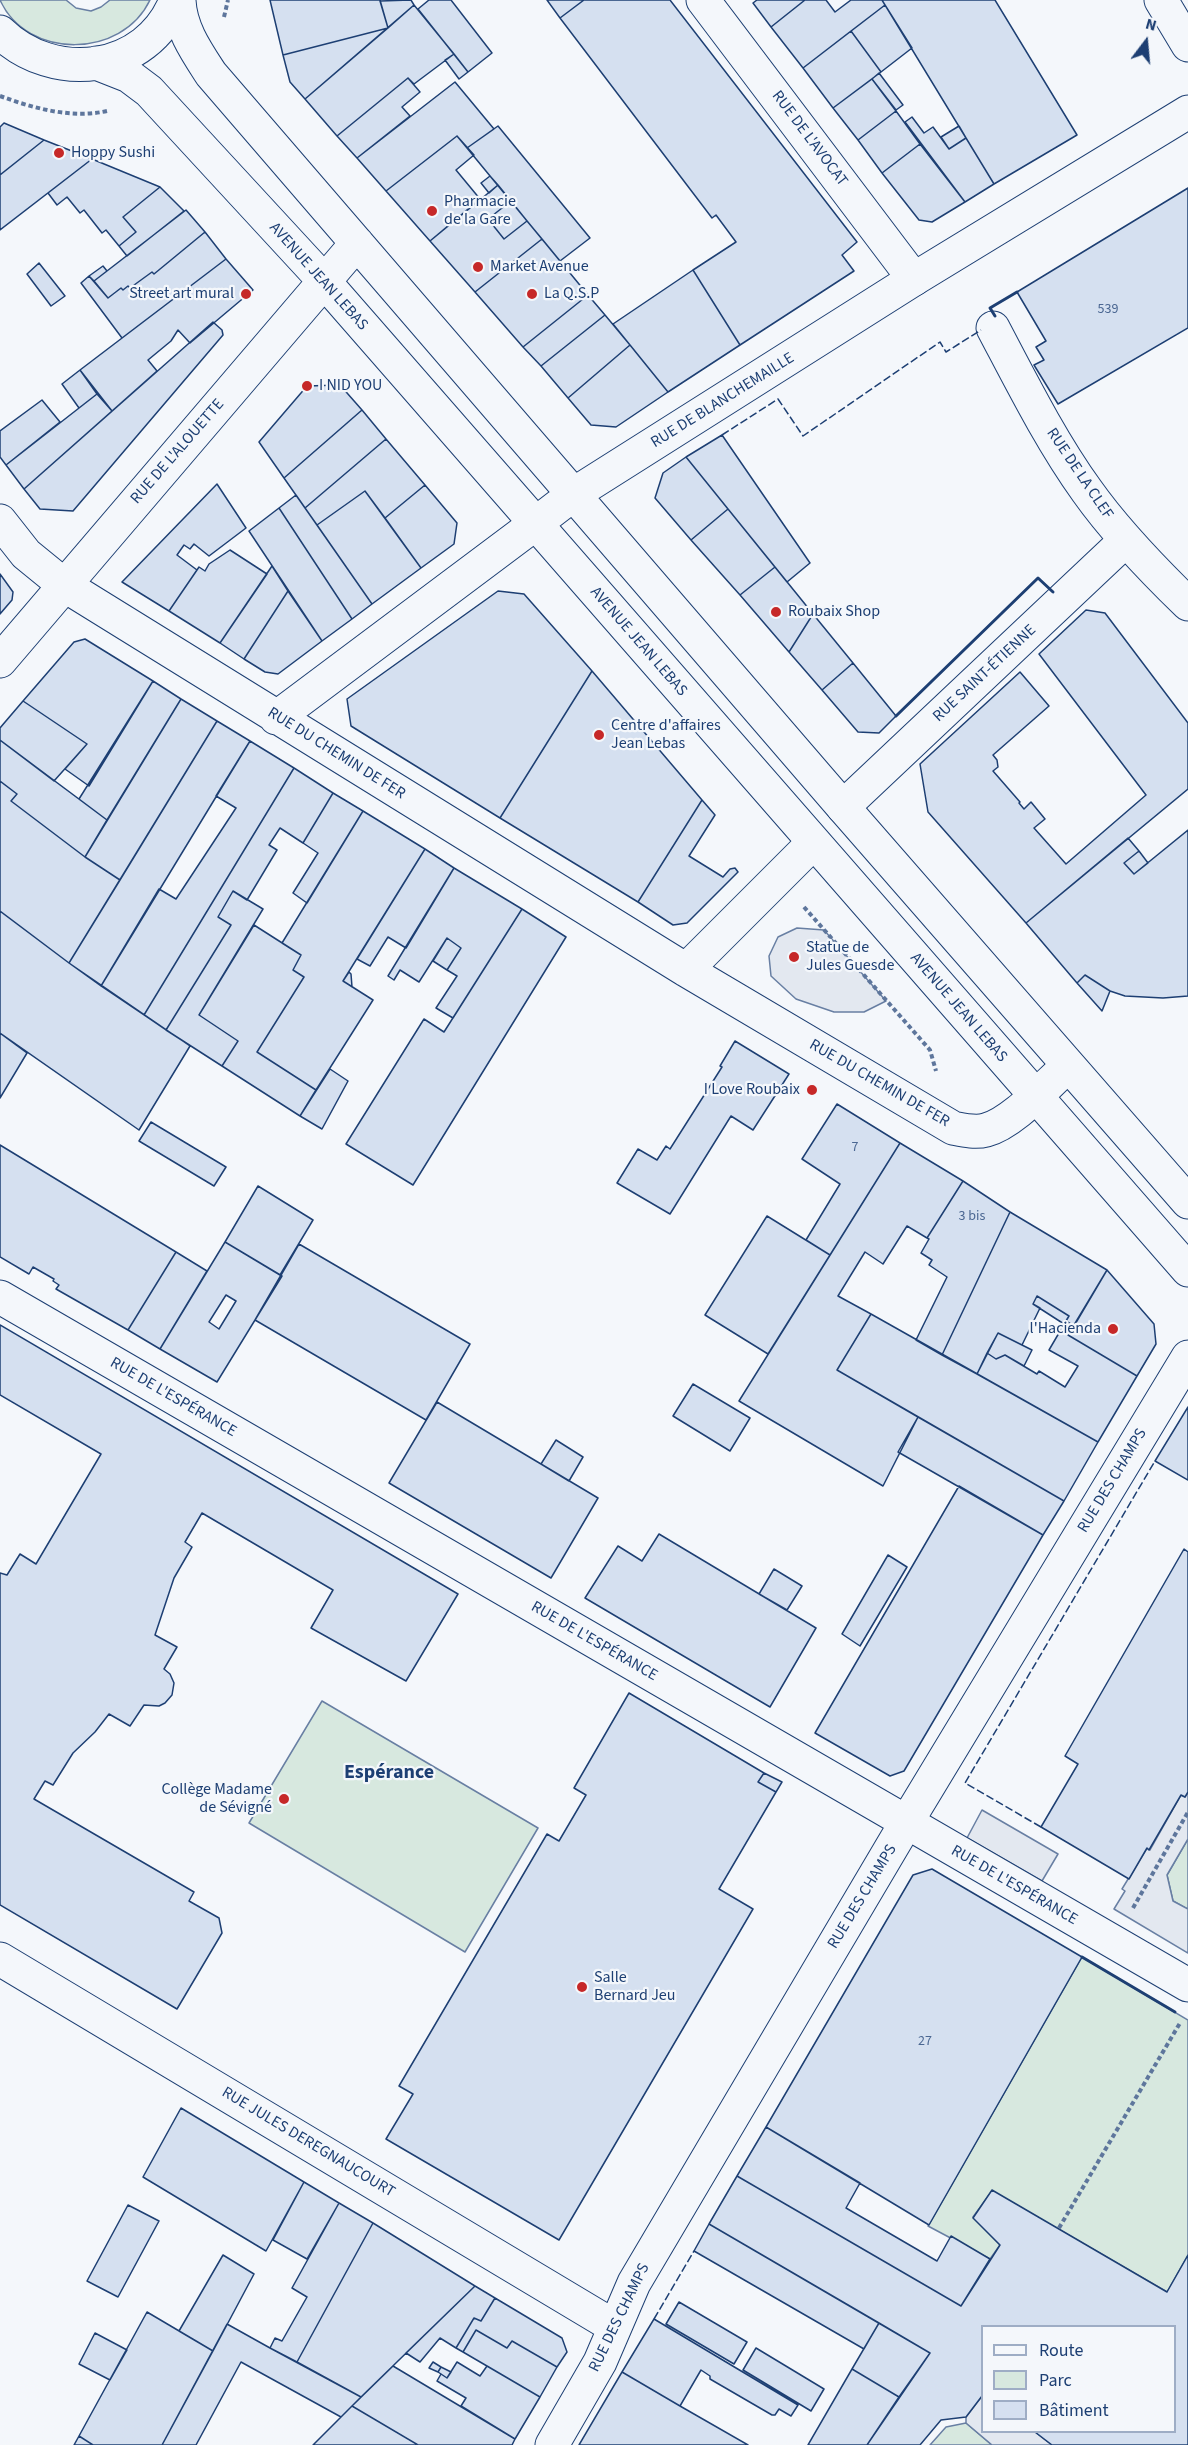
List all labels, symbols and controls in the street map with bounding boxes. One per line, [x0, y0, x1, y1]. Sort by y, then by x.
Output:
north arrow [1116, 12, 1176, 72]
text: N [1143, 13, 1159, 37]
street label: RUE DE L'AVOCAT [767, 87, 851, 191]
place label: Hoppy Sushi [71, 143, 155, 163]
marker: Hoppy Sushi [52, 146, 66, 160]
place label: Pharmacie de la Gare [444, 192, 516, 230]
marker: Pharmacie de la Gare [425, 204, 439, 218]
street label: AVENUE JEAN LEBAS [264, 219, 372, 335]
place label: Market Avenue [490, 257, 589, 277]
marker: Market Avenue [471, 260, 485, 274]
place label: Street art mural [129, 284, 234, 304]
place label: La Q.S.P [544, 284, 599, 304]
marker: Street art mural [239, 287, 253, 301]
marker: La Q.S.P [525, 287, 539, 301]
house number: 539 [1098, 302, 1118, 318]
street label: RUE DE BLANCHEMAILLE [648, 349, 798, 453]
place label: I NID YOU [319, 376, 382, 396]
marker: I NID YOU [300, 379, 314, 393]
street label: RUE DE L'ALOUETTE [127, 396, 229, 508]
street label: RUE DE LA CLEF [1042, 425, 1116, 523]
street label: AVENUE JEAN LEBAS [585, 583, 691, 701]
place label: Roubaix Shop [788, 602, 880, 622]
marker: Roubaix Shop [769, 605, 783, 619]
street label: RUE SAINT-ÉTIENNE [929, 621, 1041, 727]
street label: RUE DU CHEMIN DE FER [264, 704, 408, 804]
place label: Centre d'affaires Jean Lebas [611, 716, 721, 754]
marker: Centre d'affaires Jean Lebas [592, 728, 606, 742]
place label: Statue de Jules Guesde [806, 938, 894, 976]
street label: AVENUE JEAN LEBAS [905, 949, 1011, 1067]
marker: Statue de Jules Guesde [787, 950, 801, 964]
street label: RUE DU CHEMIN DE FER [805, 1036, 953, 1132]
place label: I Love Roubaix [704, 1080, 800, 1100]
marker: I Love Roubaix [805, 1083, 819, 1097]
house number: 7 [852, 1140, 858, 1156]
house number: 3 bis [959, 1209, 985, 1225]
place label: l'Hacienda [1030, 1319, 1101, 1339]
marker: l'Hacienda [1106, 1322, 1120, 1336]
street label: RUE DE L'ESPÉRANCE [106, 1354, 240, 1442]
street label: RUE DES CHAMPS [1074, 1425, 1152, 1537]
street label: RUE DE L'ESPÉRANCE [527, 1598, 661, 1686]
district label: Espérance [344, 1762, 434, 1786]
place label: Collège Madame de Sévigné [161, 1780, 272, 1818]
marker: Collège Madame de Sévigné [277, 1792, 291, 1806]
street label: RUE DES CHAMPS [824, 1841, 902, 1953]
street label: RUE DE L'ESPÉRANCE [947, 1842, 1081, 1930]
place label: Salle Bernard Jeu [594, 1968, 675, 2006]
marker: Salle Bernard Jeu [575, 1980, 589, 1994]
house number: 27 [918, 2034, 932, 2050]
street label: RUE JULES DEREGNAUCOURT [218, 2084, 398, 2202]
street label: RUE DES CHAMPS [585, 2261, 655, 2375]
legend [981, 2325, 1176, 2433]
text: Route [1039, 2338, 1083, 2363]
text: Parc [1039, 2368, 1072, 2393]
text: Bâtiment [1039, 2398, 1109, 2423]

